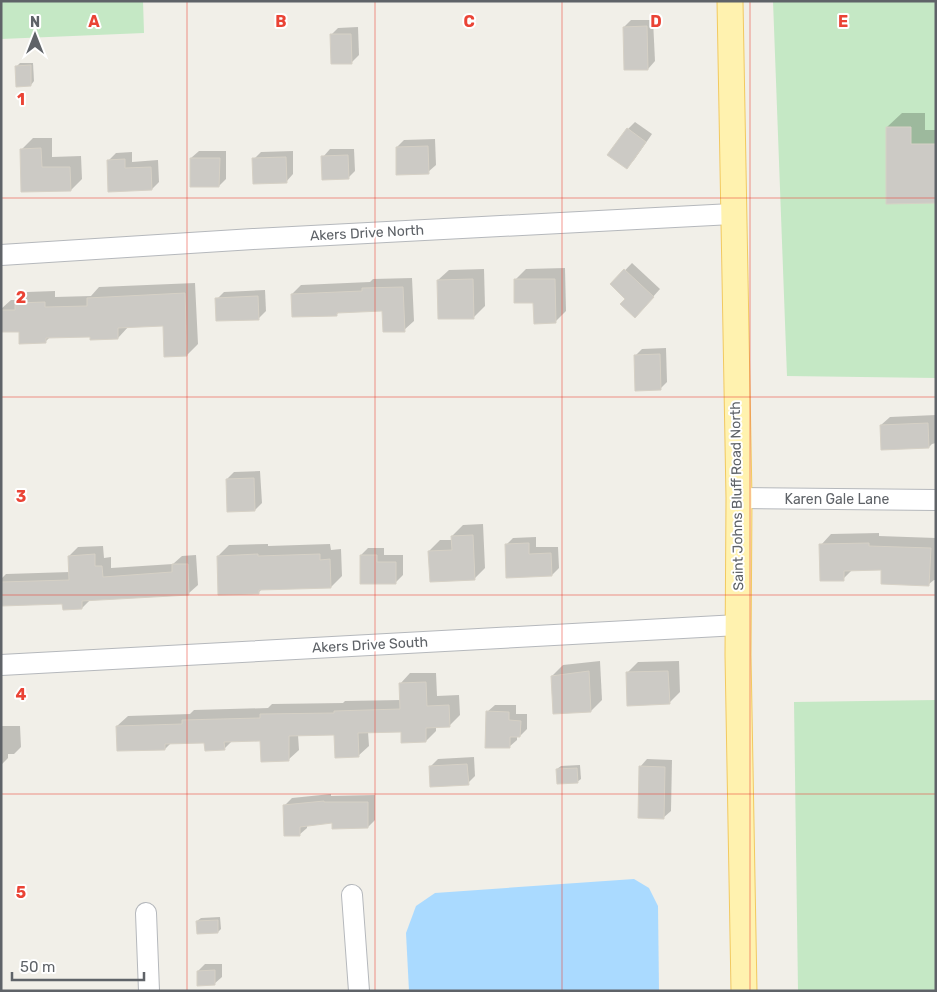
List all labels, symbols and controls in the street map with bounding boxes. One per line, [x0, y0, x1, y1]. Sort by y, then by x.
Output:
north arrow [10, 10, 60, 60]
text: A [88, 12, 100, 31]
text: B [275, 12, 287, 31]
text: C [463, 12, 475, 31]
text: D [650, 12, 662, 31]
text: E [838, 12, 848, 31]
text: N [30, 14, 40, 31]
text: 1 [17, 90, 25, 109]
street label: Akers Drive North [310, 222, 424, 244]
text: 2 [16, 288, 26, 307]
street label: Saint Johns Bluff Road North [727, 401, 747, 591]
text: 3 [16, 487, 26, 506]
street label: Karen Gale Lane [785, 491, 890, 508]
street label: Akers Drive South [311, 633, 429, 657]
text: 4 [16, 685, 27, 704]
text: 5 [16, 883, 26, 902]
scale bar [12, 950, 145, 982]
text: 50 m [20, 958, 55, 976]

